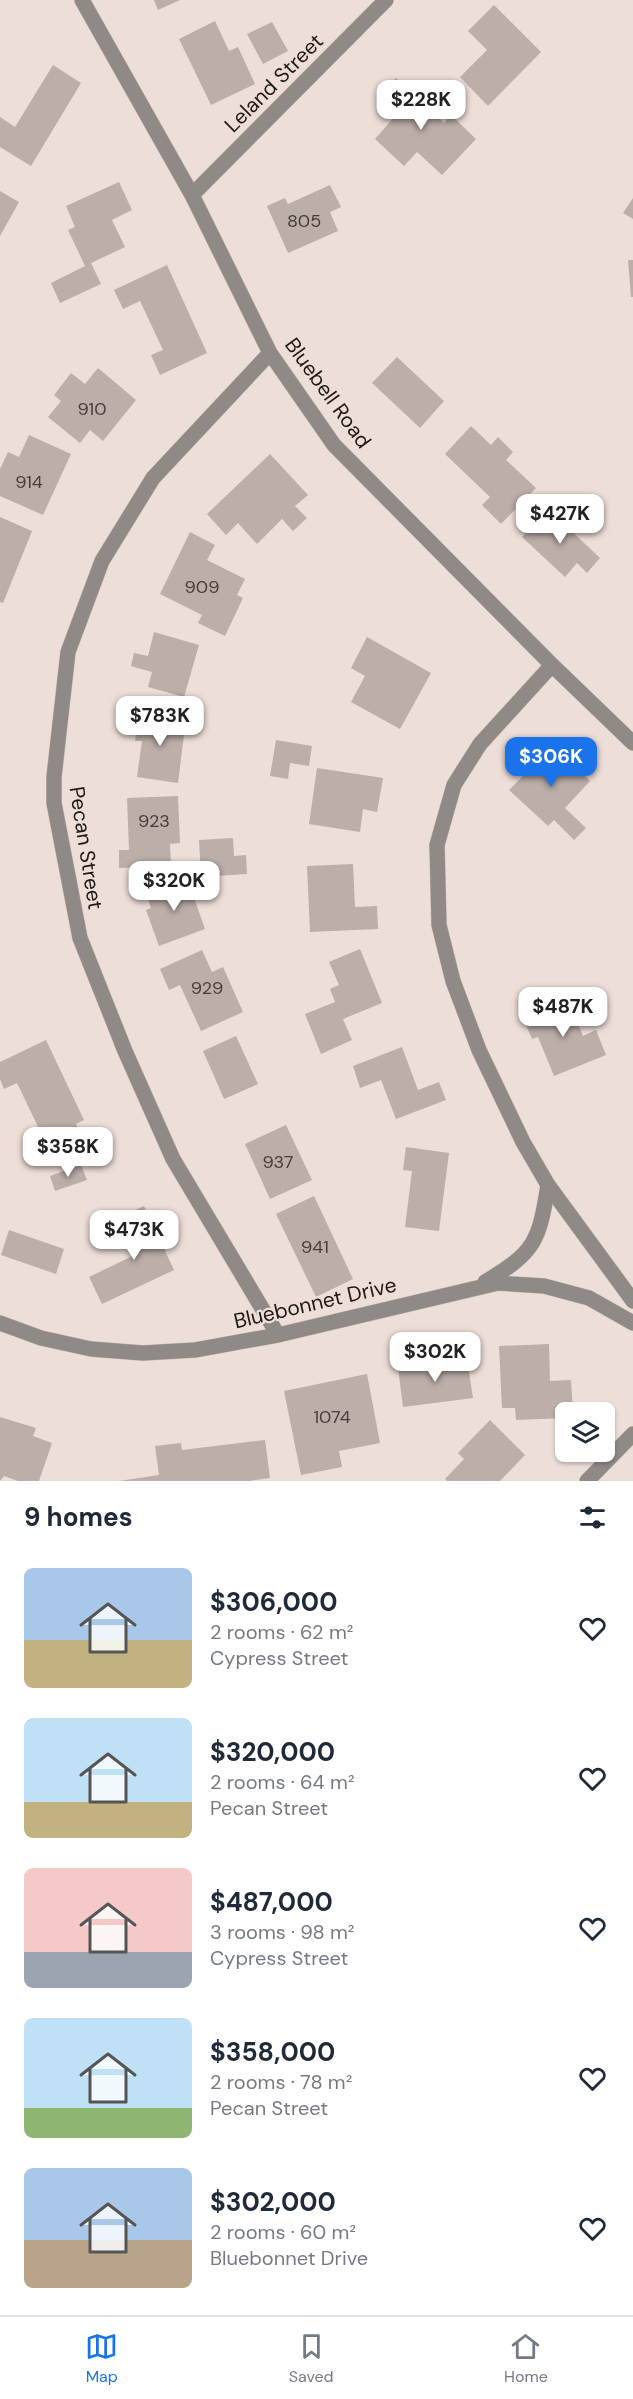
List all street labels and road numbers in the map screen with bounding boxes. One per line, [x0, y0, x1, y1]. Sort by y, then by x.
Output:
street label: Leland Street [218, 27, 330, 139]
street label: Bluebell Road [278, 332, 378, 454]
street label: Pecan Street [62, 785, 110, 911]
street label: Bluebonnet Drive [231, 1271, 399, 1335]

